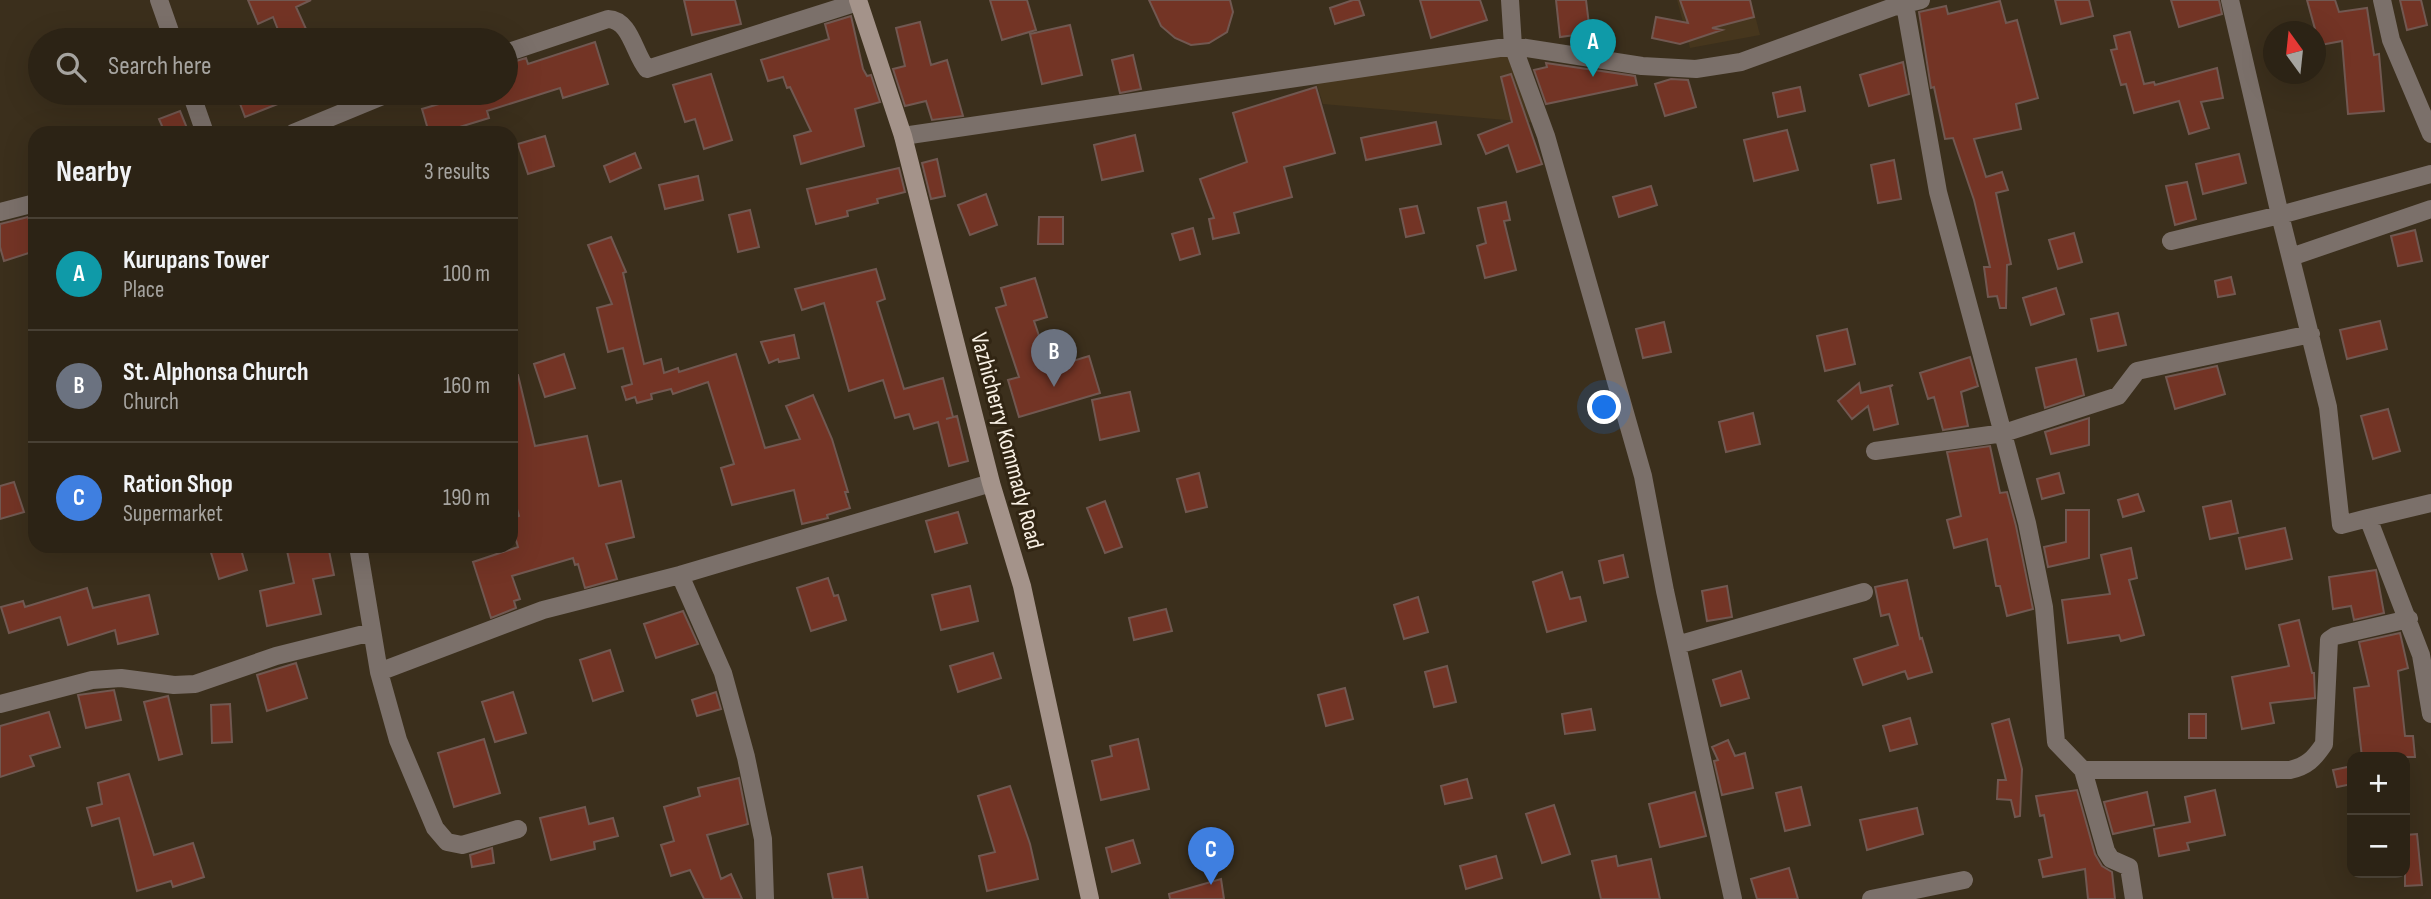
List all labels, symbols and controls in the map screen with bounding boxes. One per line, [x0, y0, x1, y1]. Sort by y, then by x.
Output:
pin: A [1570, 19, 1616, 77]
north arrow [2263, 21, 2326, 84]
search box [28, 28, 518, 105]
icon: search [52, 48, 90, 86]
text: Search here [108, 51, 211, 82]
text: Nearby [56, 154, 132, 190]
text: 3 results [424, 158, 490, 186]
text: Kurupans Tower [123, 245, 269, 276]
text: A [74, 260, 84, 288]
text: 100 m [443, 260, 490, 288]
text: Place [123, 276, 164, 304]
pin: B [1031, 329, 1077, 387]
street label: Vazhicherry Kommady Road [964, 330, 1050, 552]
text: St. Alphonsa Church [123, 357, 308, 388]
text: B [74, 372, 84, 400]
text: 160 m [443, 372, 490, 400]
text: Church [123, 388, 179, 416]
your location [1587, 390, 1621, 424]
text: Ration Shop [123, 469, 233, 500]
text: C [73, 484, 85, 512]
text: 190 m [443, 484, 490, 512]
text: Supermarket [123, 500, 223, 528]
map controls [2347, 752, 2410, 878]
button: + [2347, 752, 2410, 815]
button: − [2347, 815, 2410, 878]
pin: C [1188, 827, 1234, 885]

